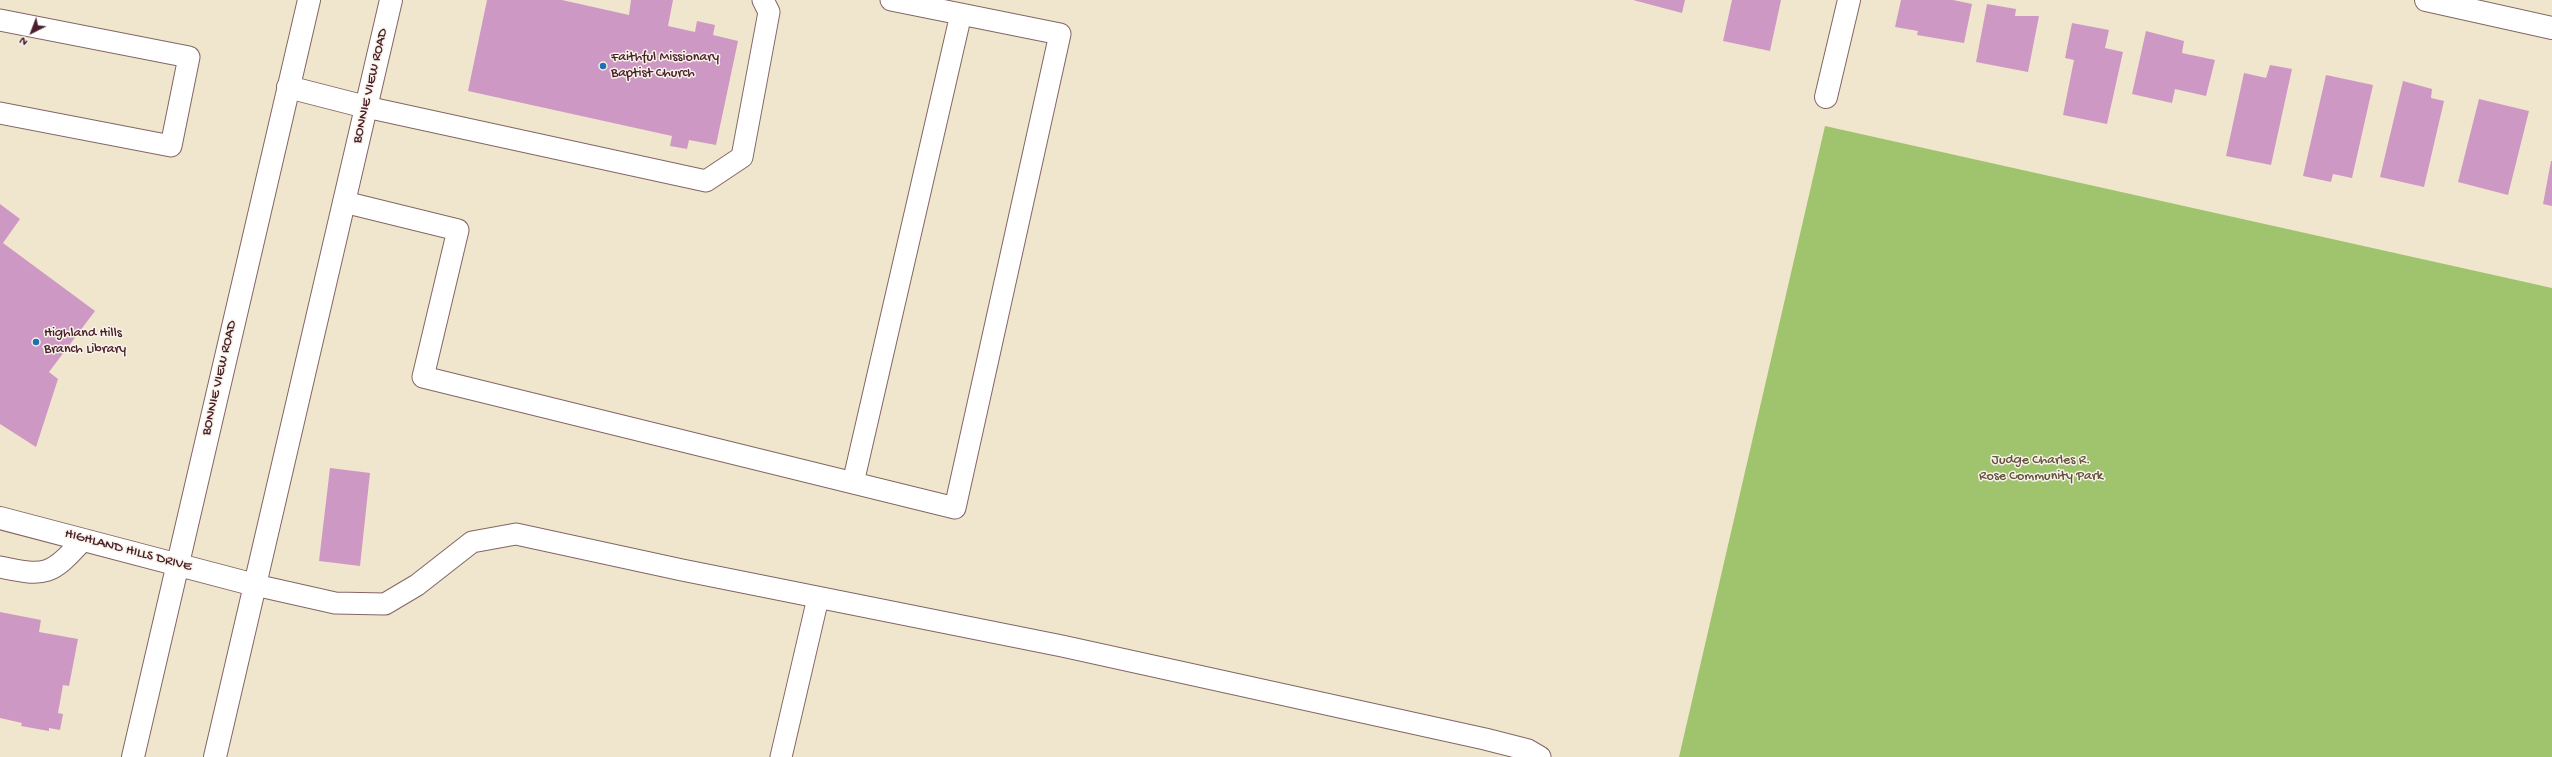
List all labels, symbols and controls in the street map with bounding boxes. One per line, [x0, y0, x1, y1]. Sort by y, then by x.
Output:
north arrow [12, 12, 52, 52]
street label: BONNIE VIEW ROAD [350, 27, 392, 145]
text: N [17, 34, 31, 48]
place label: Faithful Missionary Baptist Church [611, 50, 719, 82]
marker: Faithful Missionary Baptist Church [598, 61, 608, 71]
street label: BONNIE VIEW ROAD [199, 319, 241, 437]
place label: Highland Hills Branch Library [44, 326, 126, 358]
marker: Highland Hills Branch Library [31, 337, 41, 347]
park label: Judge Charles R. Rose Community Park [1979, 453, 2103, 486]
street label: HIGHLAND HILLS DRIVE [63, 526, 193, 576]

